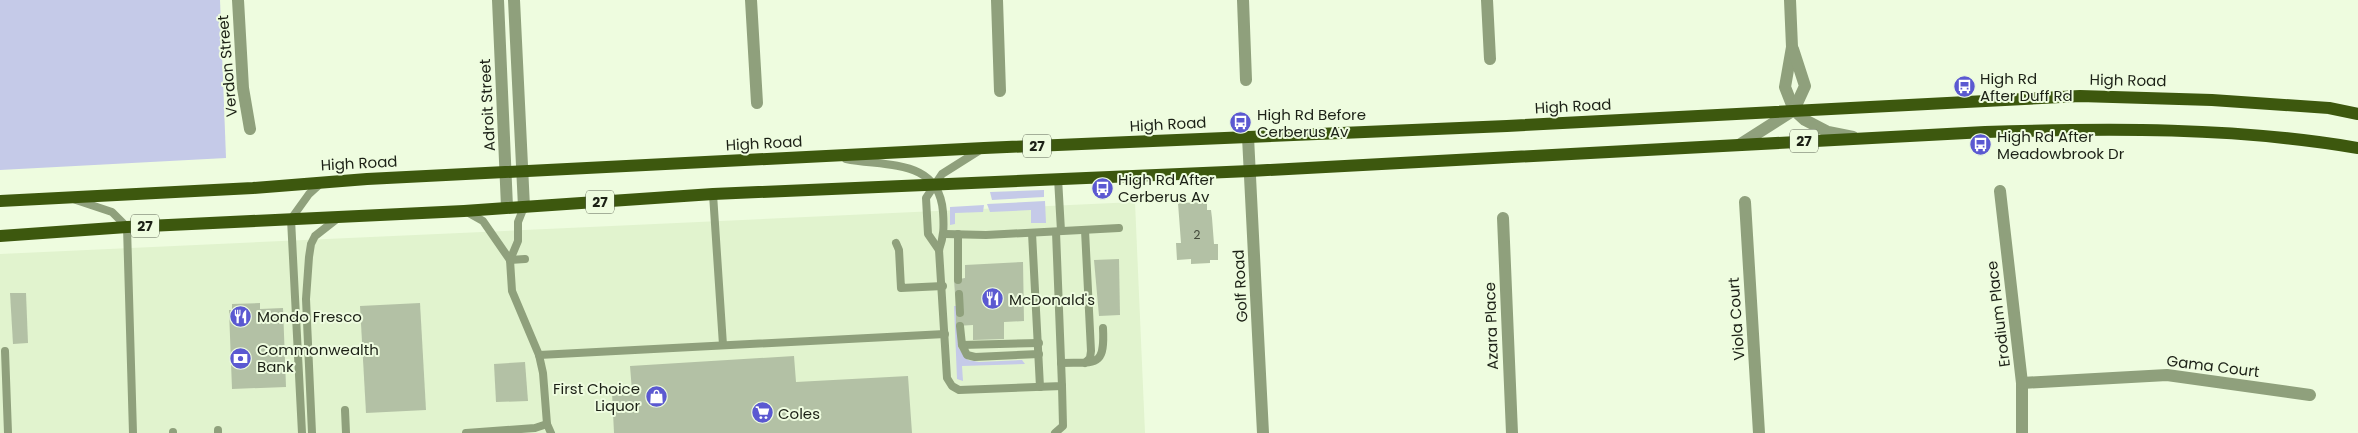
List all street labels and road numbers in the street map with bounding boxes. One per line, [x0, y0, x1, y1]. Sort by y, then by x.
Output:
street label: Verdon Street [212, 14, 242, 118]
street label: Adroit Street [474, 58, 500, 152]
street label: High Road [2089, 69, 2167, 91]
street label: High Road [1534, 94, 1612, 118]
street label: High Road [1129, 112, 1207, 136]
road number: 27 [1790, 130, 1818, 152]
street label: High Road [725, 131, 803, 155]
road number: 27 [1023, 134, 1051, 158]
street label: High Road [320, 151, 398, 175]
road number: 27 [586, 190, 614, 213]
road number: 27 [131, 215, 159, 238]
street label: Golf Road [1228, 249, 1252, 323]
street label: Erodium Place [1981, 260, 2015, 368]
street label: Viola Court [1723, 277, 1749, 361]
street label: Azara Place [1479, 282, 1503, 370]
street label: Gama Court [2165, 350, 2261, 382]

